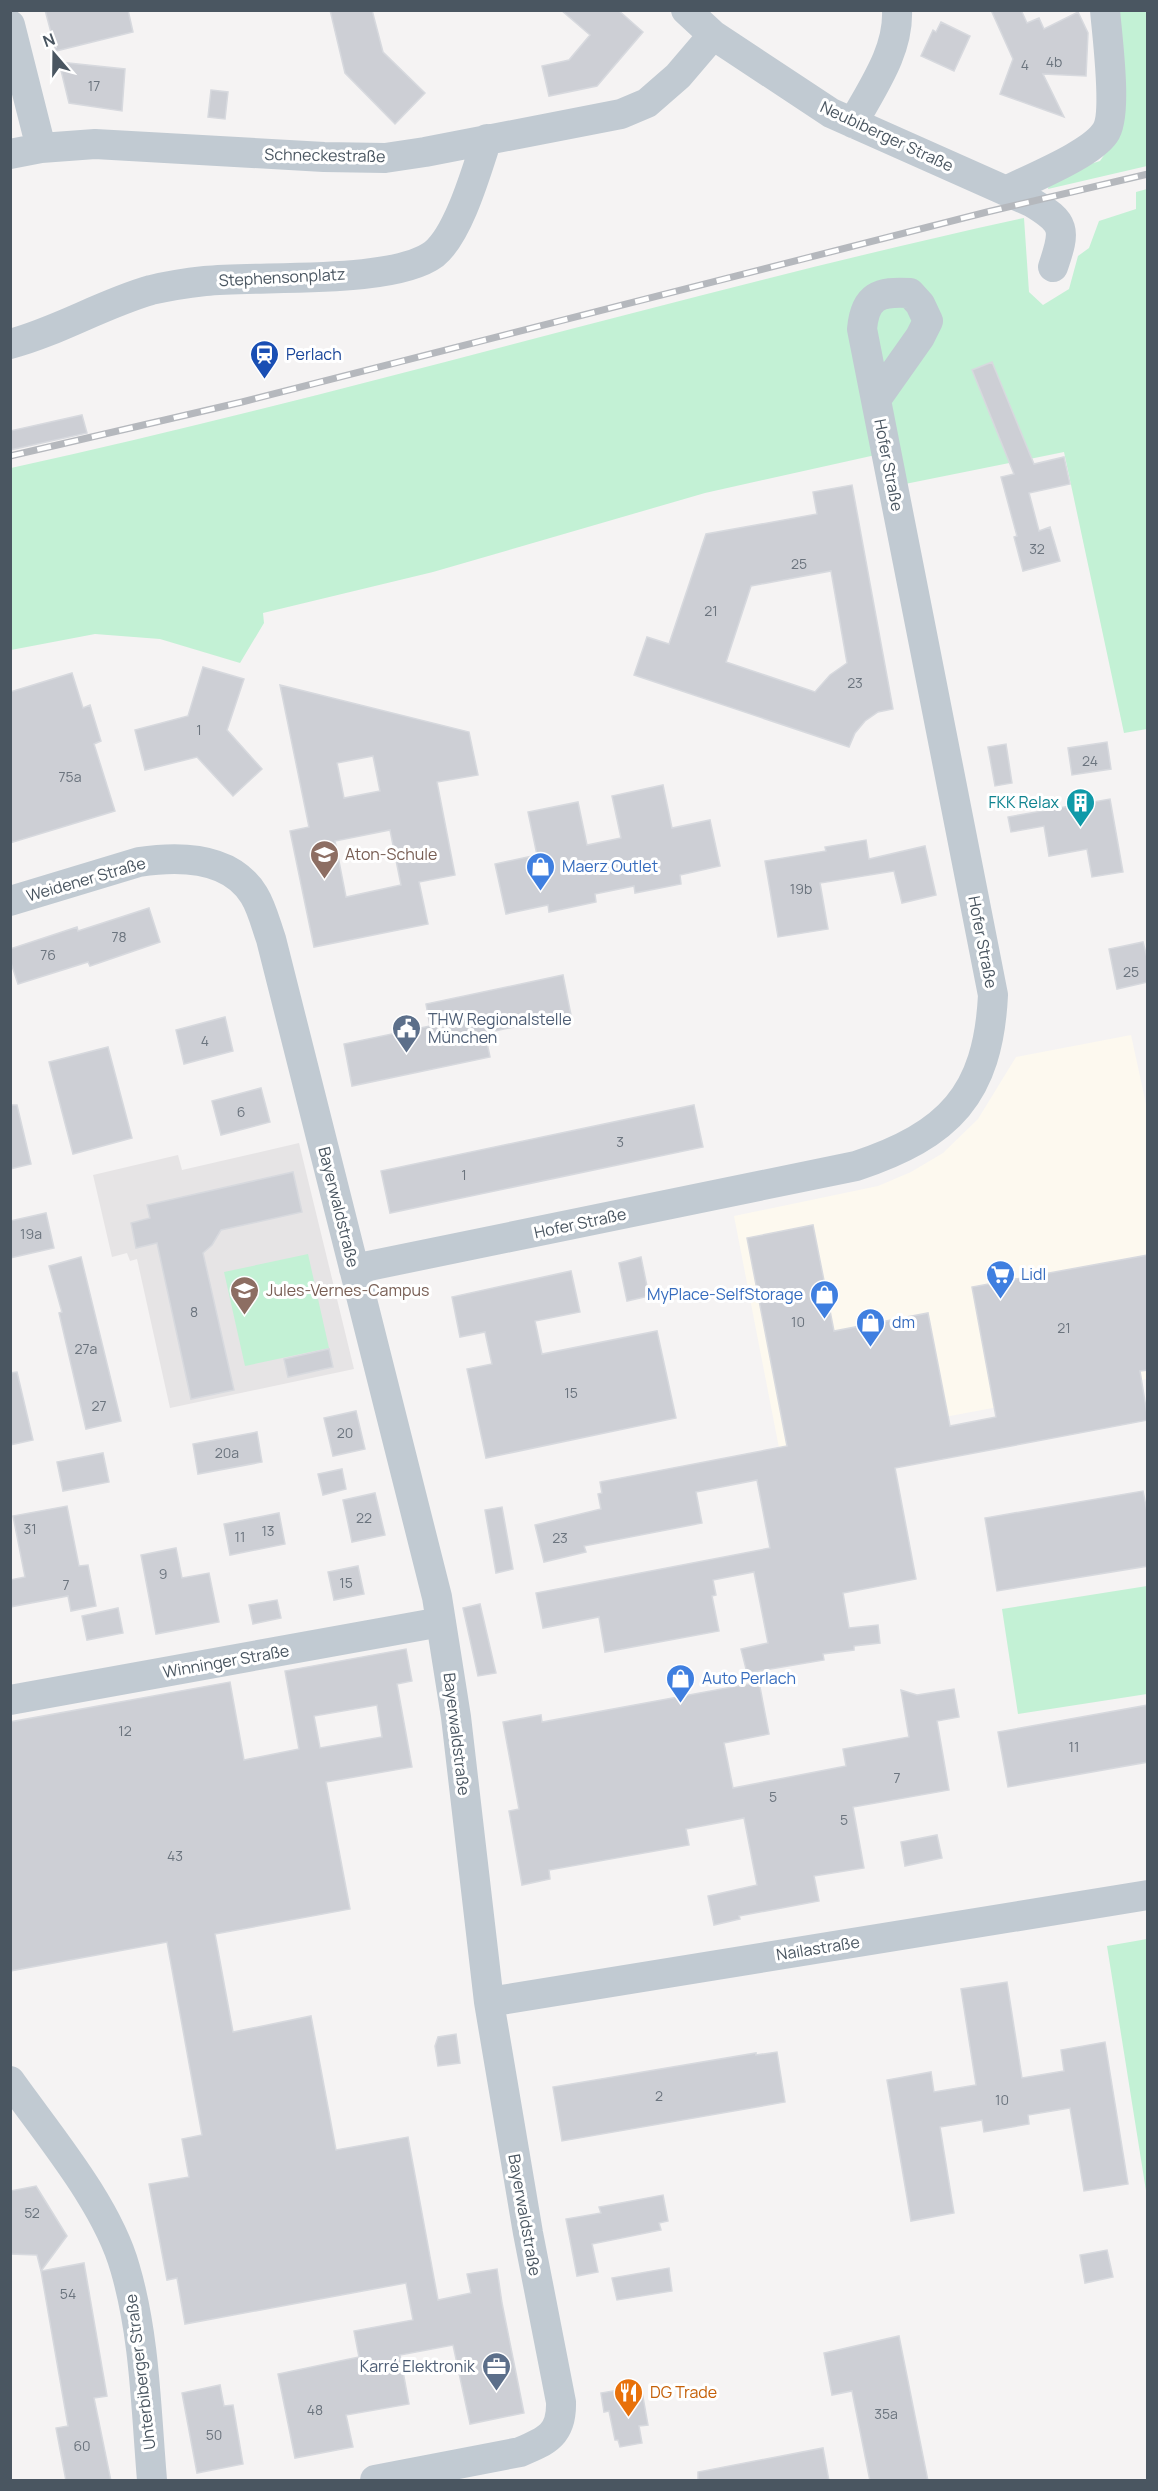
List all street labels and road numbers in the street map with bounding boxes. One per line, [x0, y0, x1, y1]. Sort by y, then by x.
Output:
street label: Neubiberger Straße [817, 95, 957, 177]
street label: Schneckestraße [264, 143, 386, 167]
street label: Stephensonplatz [218, 263, 346, 291]
street label: Hofer Straße [869, 417, 909, 513]
street label: Weidener Straße [24, 851, 148, 907]
street label: Hofer Straße [963, 894, 1003, 990]
street label: Bayerwaldstraße [313, 1144, 365, 1270]
street label: Hofer Straße [532, 1203, 628, 1243]
street label: Winninger Straße [161, 1639, 291, 1683]
street label: Bayerwaldstraße [439, 1671, 475, 1797]
street label: Nailastraße [775, 1931, 861, 1965]
street label: Bayerwaldstraße [503, 2152, 547, 2278]
street label: Unterbiberger Straße [120, 2293, 160, 2451]

